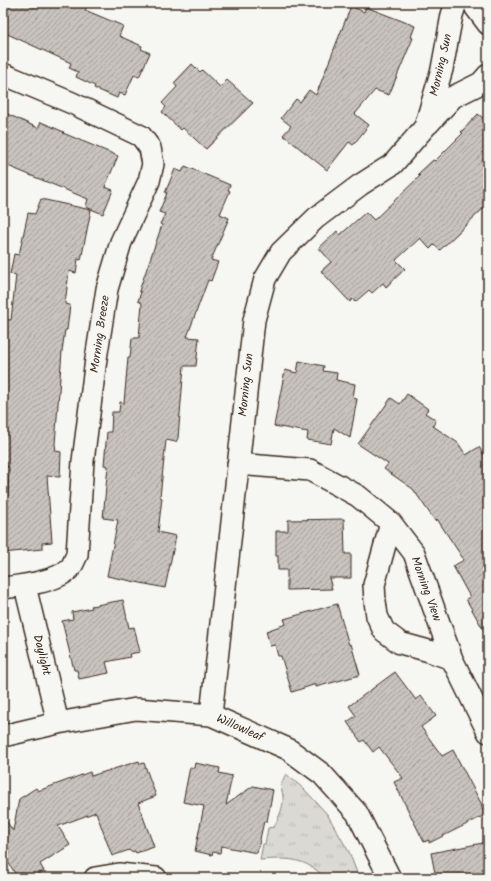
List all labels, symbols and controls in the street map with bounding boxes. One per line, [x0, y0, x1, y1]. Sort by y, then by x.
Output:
street label: Morning Sun [425, 32, 457, 98]
street label: Morning Breeze [85, 293, 115, 374]
street label: Morning Sun [233, 352, 259, 418]
street label: Morning View [405, 554, 447, 625]
street label: Daylight [28, 633, 56, 678]
street label: Willowleaf [213, 709, 268, 747]

